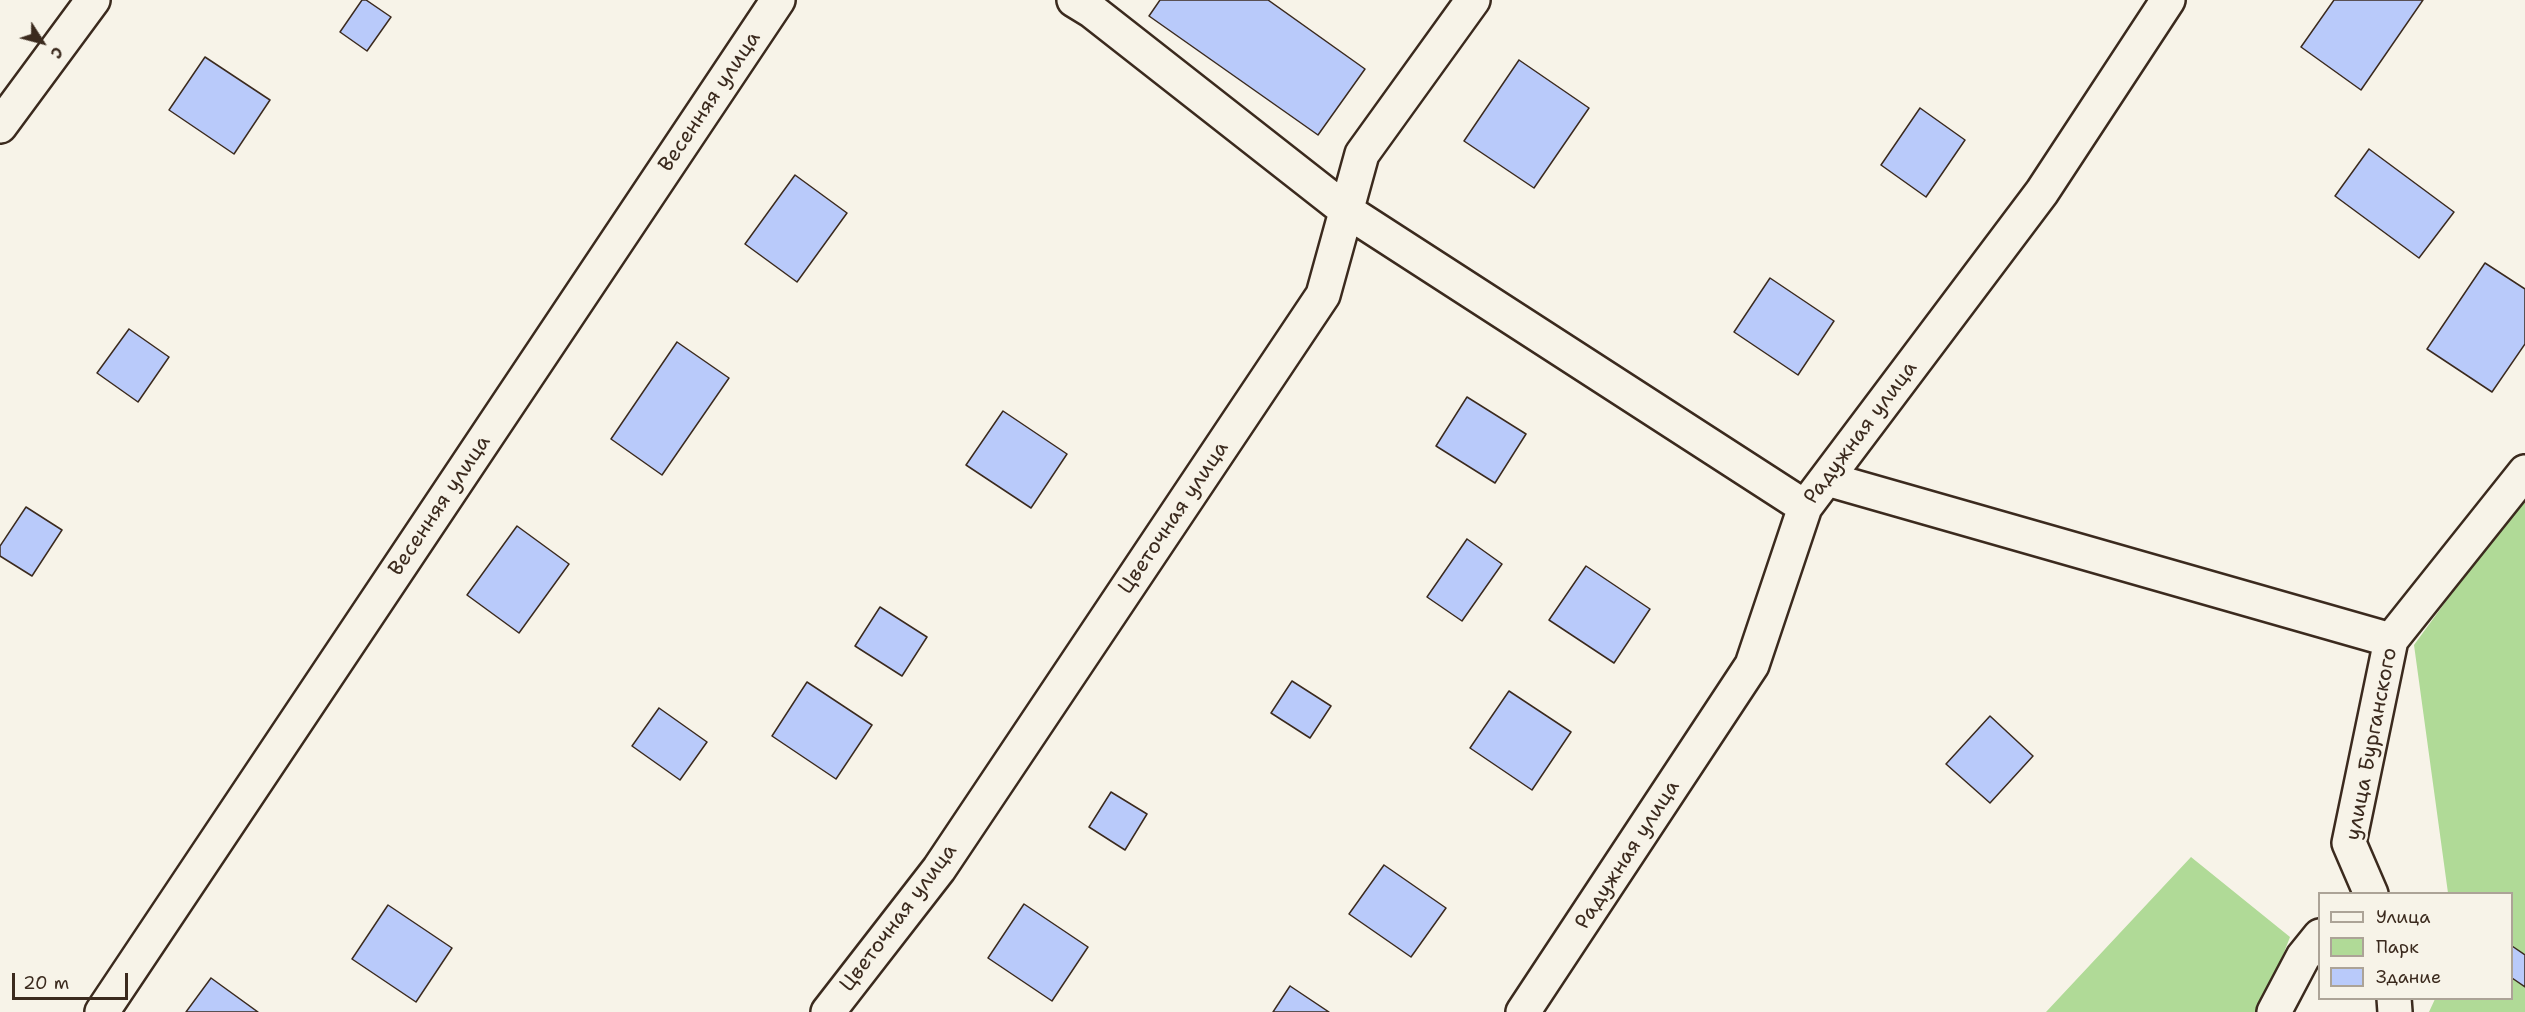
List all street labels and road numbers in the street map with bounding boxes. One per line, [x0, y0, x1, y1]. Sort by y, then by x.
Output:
street label: Весенняя улица [654, 27, 766, 177]
street label: Радужная улица [1799, 356, 1923, 510]
street label: Весенняя улица [384, 431, 496, 581]
street label: Цветочная улица [1114, 437, 1234, 599]
street label: улица Бурганского [2341, 645, 2403, 843]
street label: Радужная улица [1570, 776, 1686, 934]
street label: Цветочная улица [835, 839, 963, 997]

